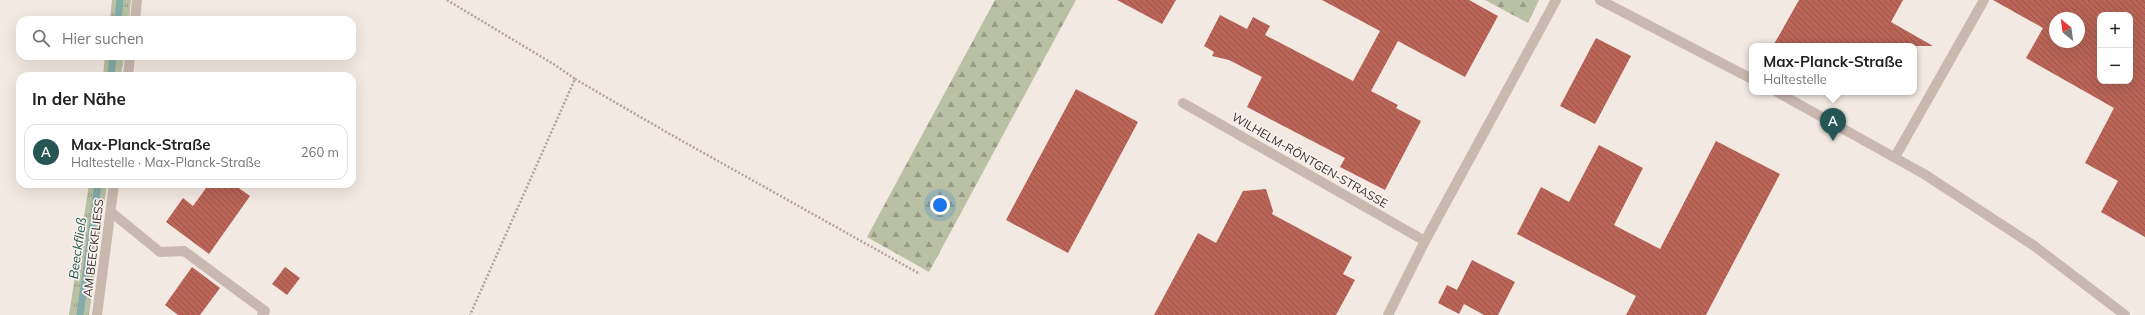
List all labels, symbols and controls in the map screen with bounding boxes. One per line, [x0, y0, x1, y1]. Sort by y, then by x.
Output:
north arrow [2049, 12, 2085, 48]
map controls [2097, 12, 2133, 84]
button: + [2097, 12, 2133, 48]
search box [16, 16, 356, 60]
icon: search [30, 27, 52, 49]
text: Hier suchen [62, 29, 144, 48]
popup [1749, 43, 1917, 95]
button: − [2097, 48, 2133, 84]
text: Max-Planck-Straße [1763, 52, 1903, 71]
text: Haltestelle [1763, 71, 1827, 87]
text: In der Nähe [32, 88, 126, 109]
pin: A [1820, 108, 1846, 141]
street label: WILHELM-RÖNTGEN-STRASSE [1229, 109, 1391, 211]
text: Max-Planck-Straße [71, 135, 210, 154]
text: A [41, 144, 51, 160]
text: 260 m [301, 144, 339, 160]
text: Haltestelle · Max-Planck-Straße [71, 154, 261, 170]
your location [930, 195, 950, 215]
street label: AM BEECKFLIESS [80, 198, 106, 298]
water label: Beeckfließ [65, 216, 89, 280]

